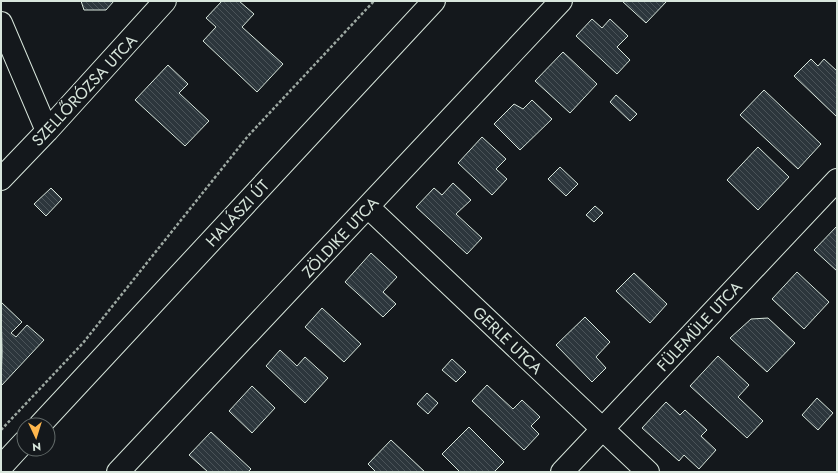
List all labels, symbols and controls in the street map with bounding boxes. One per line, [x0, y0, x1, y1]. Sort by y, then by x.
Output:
street label: SZELLŐRÓZSA UTCA [26, 29, 143, 151]
street label: HALÁSZI ÚT [200, 174, 275, 252]
street label: ZÖLDIKE UTCA [297, 191, 384, 283]
street label: FÜLEMÜLE UTCA [651, 276, 748, 377]
street label: GERLE UTCA [468, 301, 548, 380]
north arrow [16, 417, 56, 457]
text: N [32, 439, 42, 455]

